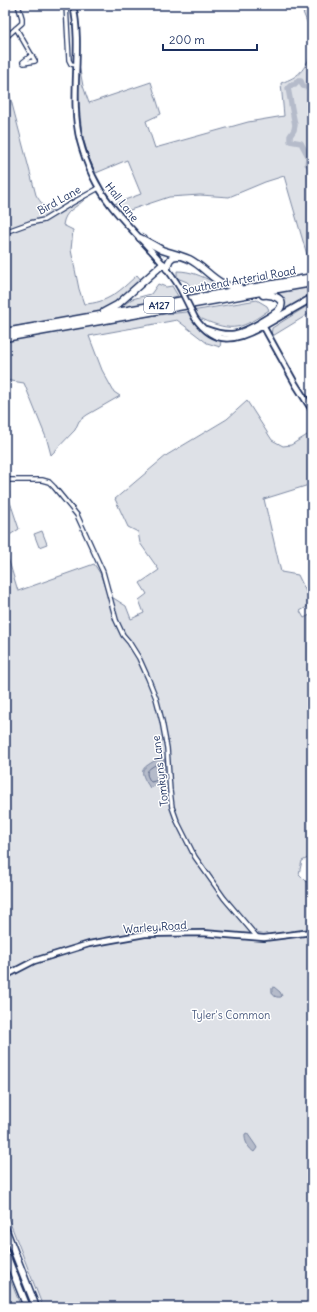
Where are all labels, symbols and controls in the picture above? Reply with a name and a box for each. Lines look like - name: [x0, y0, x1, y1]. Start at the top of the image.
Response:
- scale bar: [163, 26, 257, 52]
- text: 200 m: [169, 32, 205, 47]
- street label: Hall Lane: [102, 179, 142, 225]
- street label: Bird Lane: [35, 182, 83, 218]
- street label: Southend Arterial Road: [181, 263, 298, 297]
- road number: A127: [144, 297, 174, 313]
- street label: Tomkyns Lane: [149, 735, 171, 807]
- street label: Warley Road: [123, 918, 188, 936]
- park label: Tyler's Common: [192, 1008, 270, 1022]

